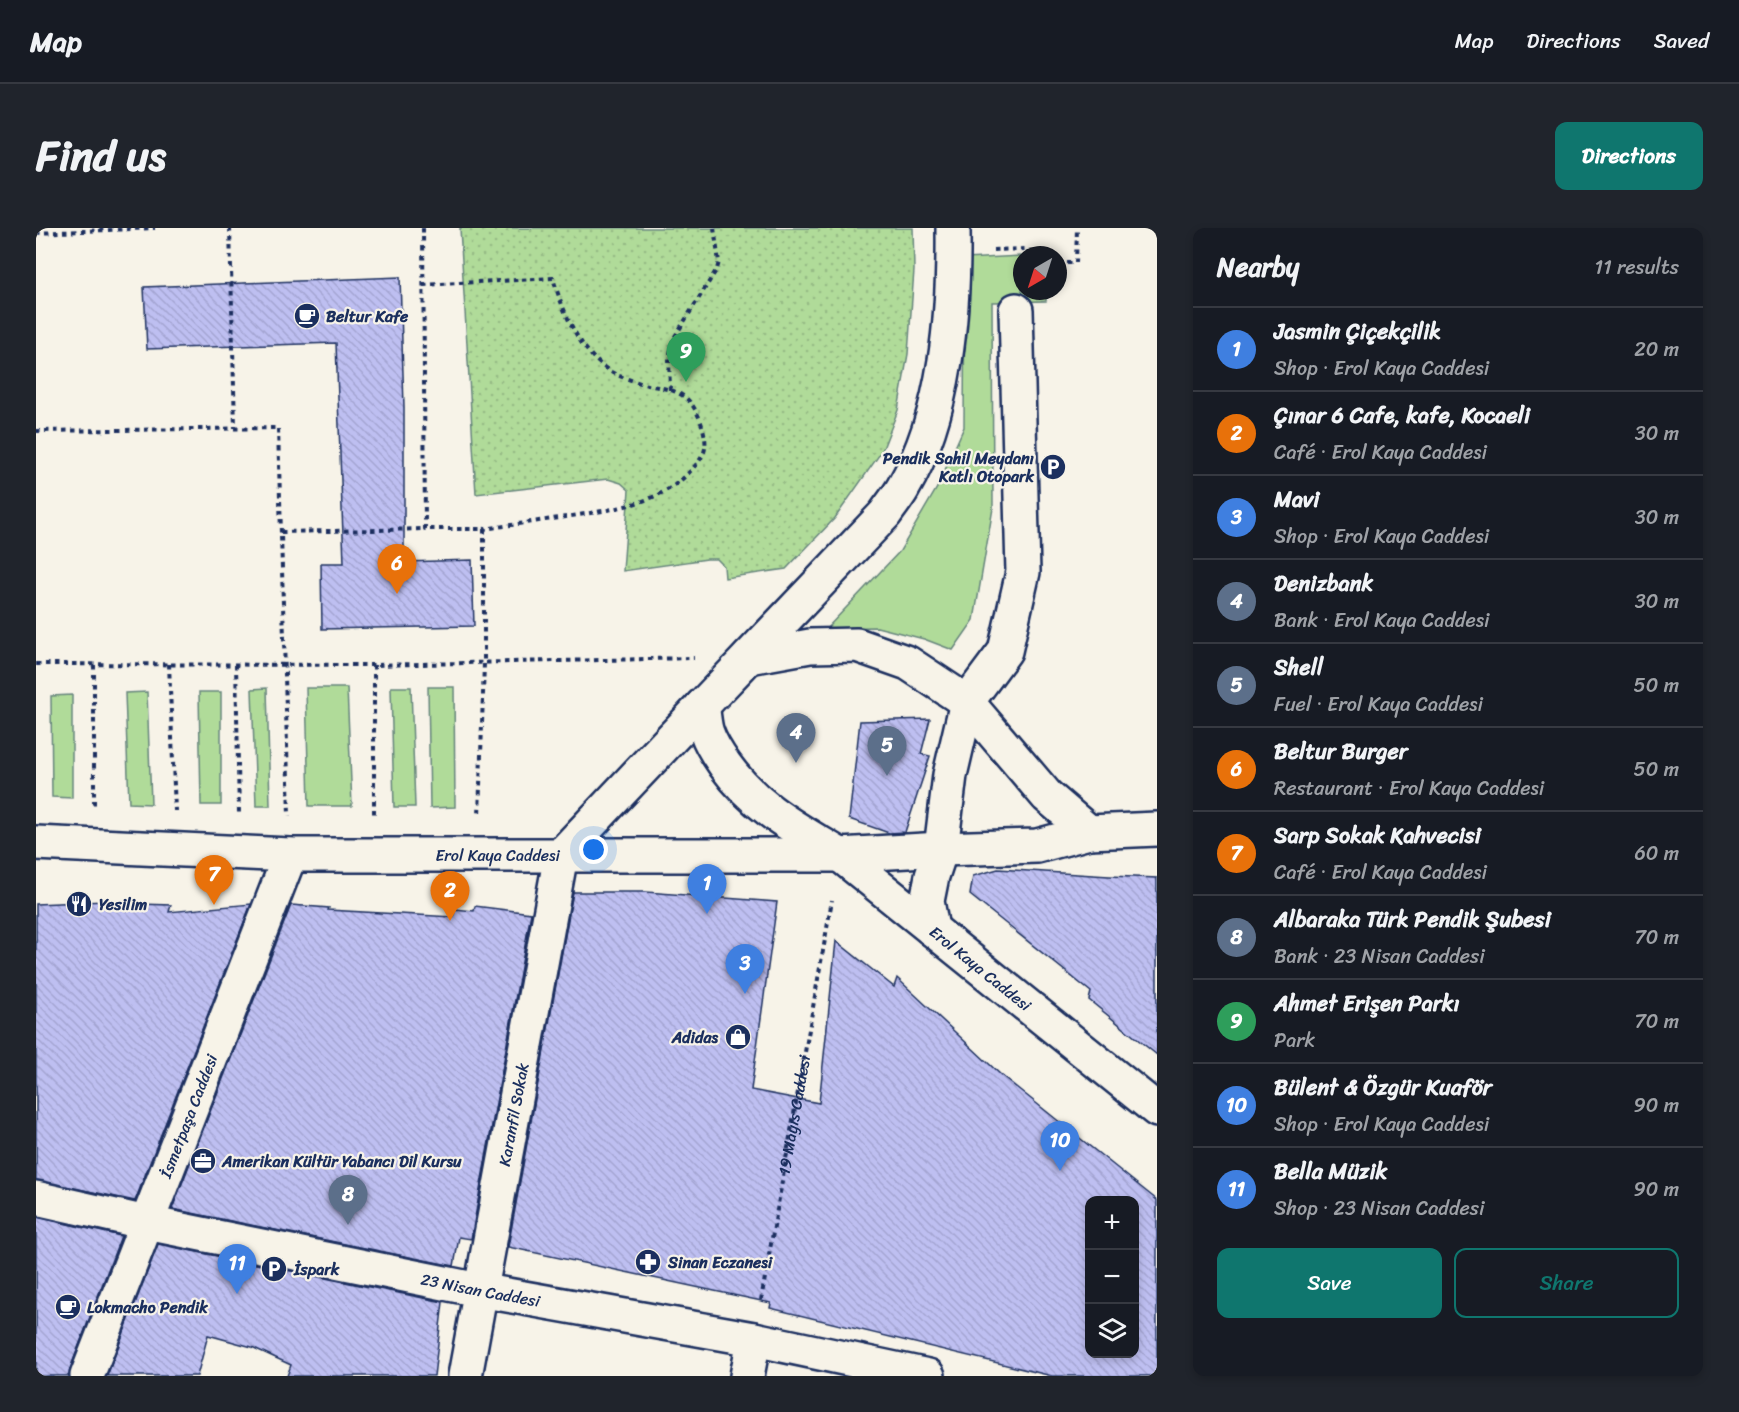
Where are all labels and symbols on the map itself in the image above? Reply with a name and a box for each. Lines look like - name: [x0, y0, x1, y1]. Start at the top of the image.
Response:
- north arrow: [1013, 246, 1067, 300]
- cafe icon: Beltur Kafe: [292, 301, 322, 331]
- place label: Beltur Kafe: [326, 302, 409, 331]
- pin: 9: [666, 332, 706, 382]
- place label: Pendik Sahil Meydanı Katlı Otopark: [883, 444, 1035, 491]
- parking icon: Pendik Sahil Meydanı Katlı Otopark: [1038, 452, 1068, 482]
- pin: 6: [378, 544, 416, 594]
- pin: 4: [776, 714, 816, 763]
- pin: 5: [868, 726, 906, 776]
- your location: [579, 835, 608, 864]
- street label: Erol Kaya Caddesi: [435, 841, 561, 870]
- pin: 7: [194, 856, 234, 905]
- pin: 1: [688, 864, 726, 914]
- pin: 2: [430, 872, 470, 921]
- restaurant icon: Yesilim: [64, 889, 94, 919]
- place label: Yesilim: [99, 890, 147, 919]
- street label: Erol Kaya Caddesi: [923, 918, 1039, 1019]
- pin: 3: [726, 944, 764, 994]
- shop icon: Adidas: [723, 1022, 753, 1052]
- place label: Adidas: [671, 1023, 718, 1052]
- street label: İsmetpaşa Caddesi: [151, 1049, 226, 1183]
- street label: 19 Mayıs Caddesi: [769, 1052, 819, 1177]
- street label: Karanfil Sokak: [489, 1060, 537, 1168]
- pin: 10: [1040, 1122, 1080, 1171]
- office icon: Amerikan Kültür Yabancı Dil Kursu: [188, 1146, 218, 1176]
- place label: Amerikan Kültür Yabancı Dil Kursu: [221, 1147, 462, 1176]
- pin: 8: [328, 1176, 368, 1225]
- pin: 11: [218, 1244, 256, 1294]
- pharmacy icon: Sinan Eczanesi: [633, 1247, 663, 1277]
- place label: Sinan Eczanesi: [667, 1248, 774, 1277]
- parking icon: İspark: [259, 1254, 289, 1284]
- place label: İspark: [293, 1255, 340, 1284]
- street label: 23 Nisan Caddesi: [418, 1264, 543, 1315]
- cafe icon: Lokmacho Pendik: [53, 1292, 83, 1322]
- place label: Lokmacho Pendik: [87, 1293, 208, 1322]

